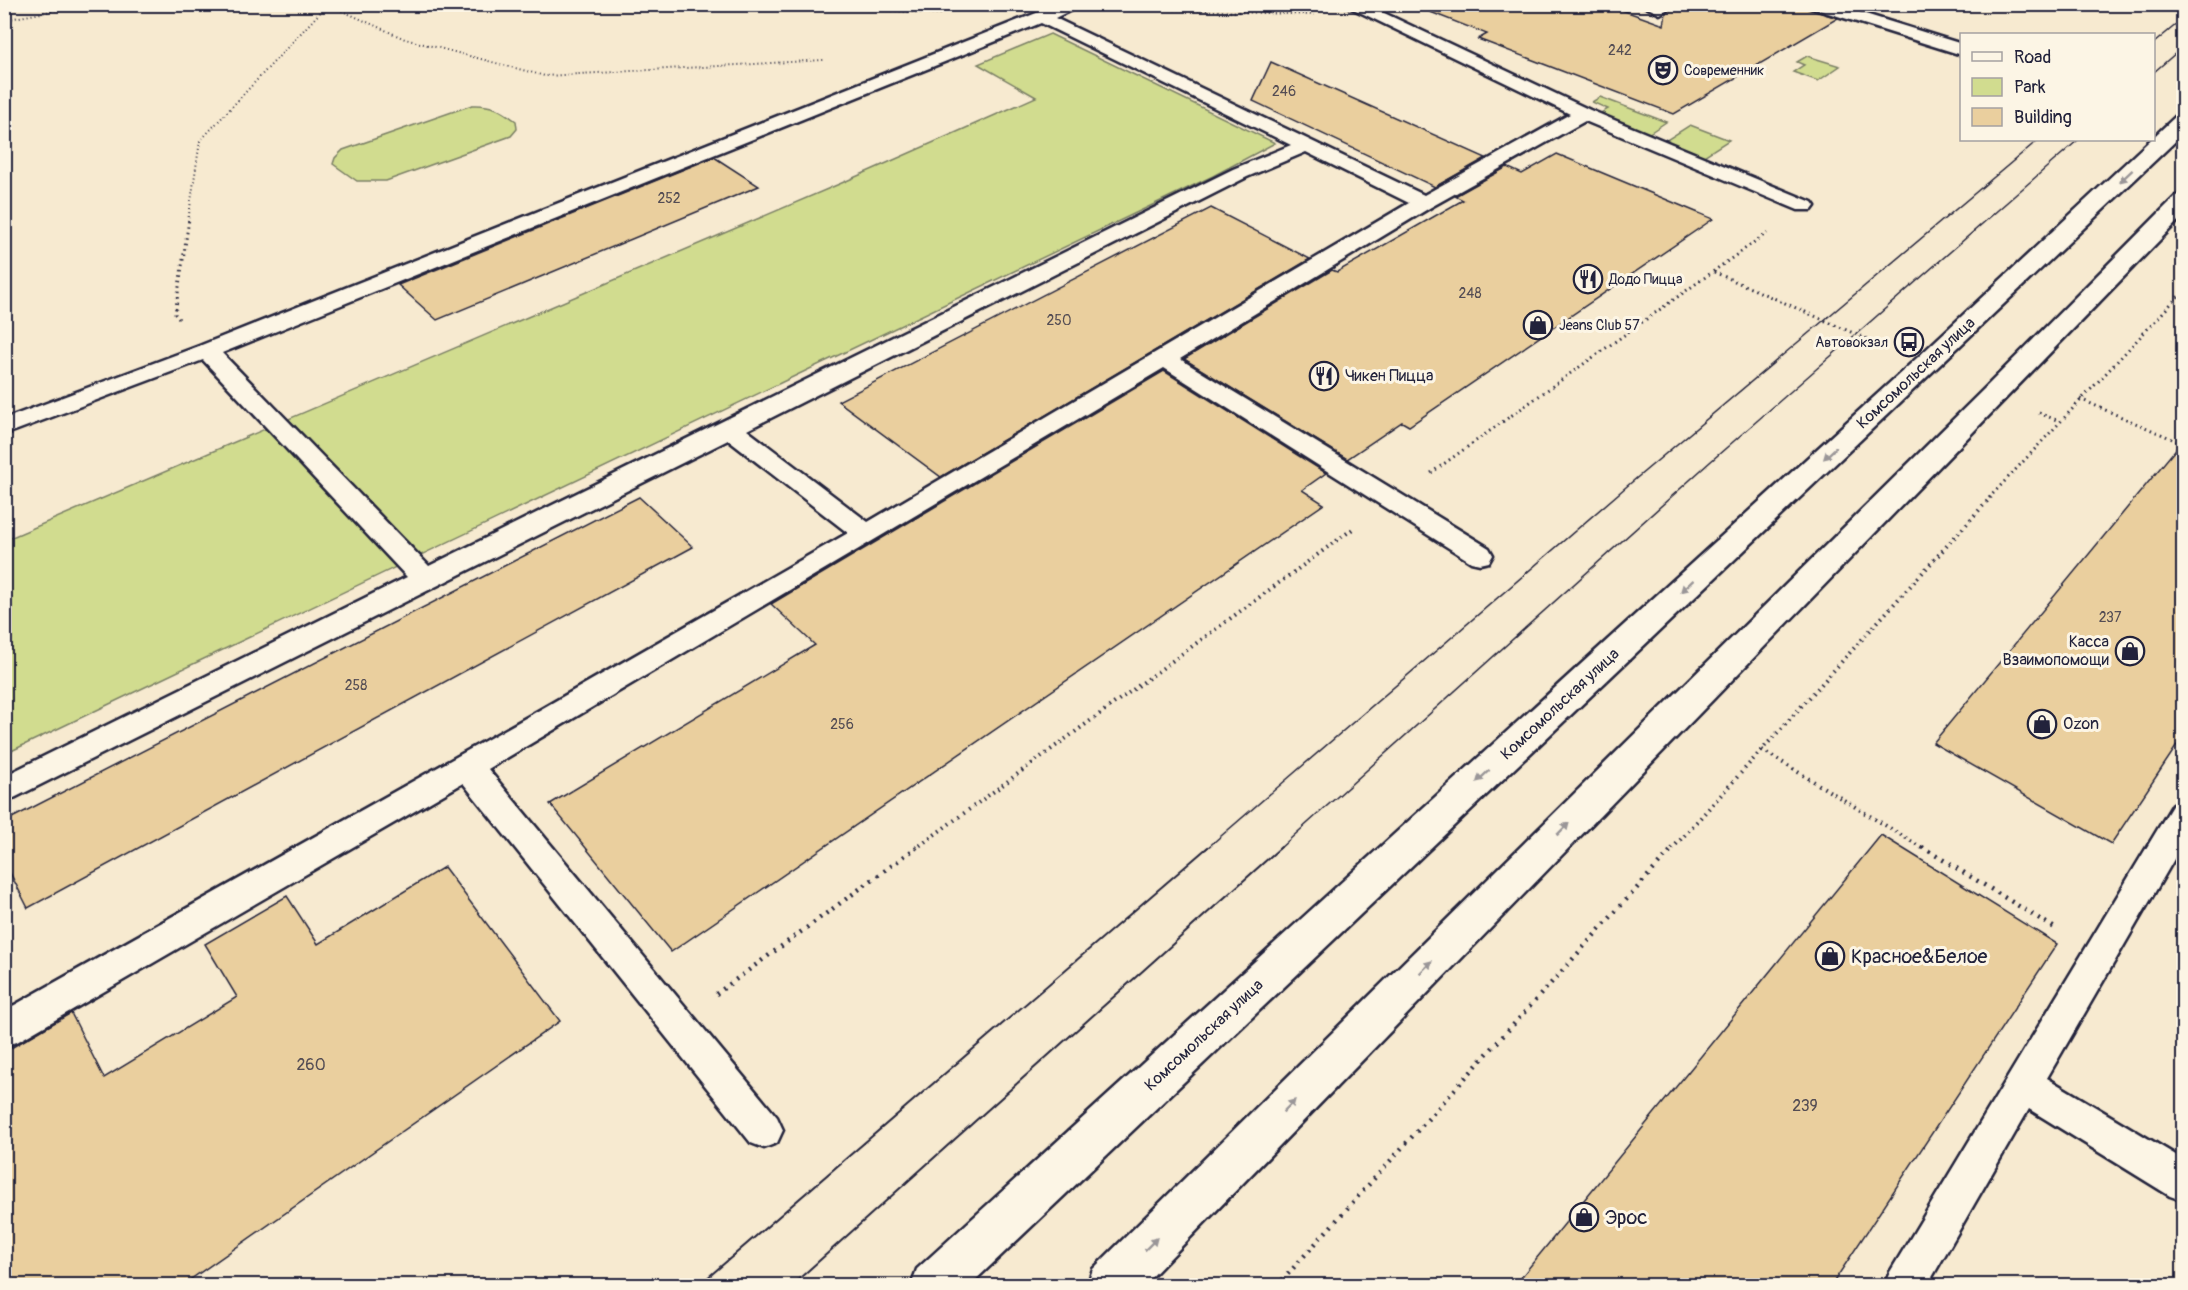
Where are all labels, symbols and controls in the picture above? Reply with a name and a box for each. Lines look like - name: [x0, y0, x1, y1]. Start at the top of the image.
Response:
- legend: [1960, 33, 2155, 141]
- house number: 242: [1608, 42, 1632, 59]
- text: Road: [2014, 46, 2051, 69]
- theatre icon: Современник: [1647, 54, 1679, 86]
- place label: Современник: [1684, 62, 1764, 79]
- text: Park: [2014, 76, 2046, 99]
- house number: 246: [1272, 83, 1296, 100]
- text: Building: [2014, 106, 2072, 129]
- one-way arrow: [2118, 169, 2133, 183]
- house number: 252: [657, 190, 681, 207]
- restaurant icon: Додо Пицца: [1572, 263, 1604, 295]
- place label: Додо Пицца: [1608, 271, 1683, 288]
- house number: 248: [1458, 285, 1482, 302]
- shop icon: Jeans Club 57: [1522, 309, 1554, 341]
- house number: 250: [1047, 312, 1071, 329]
- street label: Комсомольская улица: [1853, 313, 1979, 433]
- place label: Jeans Club 57: [1559, 317, 1640, 334]
- bus stop icon: Автовокзал: [1893, 326, 1925, 358]
- place label: Автовокзал: [1815, 334, 1888, 351]
- restaurant icon: Чикен Пицца: [1308, 360, 1340, 392]
- place label: Чикен Пицца: [1345, 366, 1434, 386]
- one-way arrow: [1823, 446, 1838, 460]
- one-way arrow: [1681, 578, 1695, 592]
- house number: 237: [2099, 609, 2122, 626]
- place label: Касса Взаимопомощи: [2003, 632, 2109, 670]
- shop icon: Касса Взаимопомощи: [2114, 635, 2146, 667]
- street label: Комсомольская улица: [1497, 644, 1623, 764]
- house number: 258: [345, 677, 367, 694]
- shop icon: Ozon: [2026, 708, 2058, 740]
- place label: Ozon: [2063, 714, 2099, 734]
- house number: 256: [830, 716, 854, 733]
- one-way arrow: [1476, 768, 1490, 782]
- one-way arrow: [1556, 822, 1570, 836]
- shop icon: Красное&Белое: [1814, 940, 1846, 972]
- place label: Красное&Белое: [1851, 944, 1988, 969]
- one-way arrow: [1419, 960, 1433, 975]
- street label: Комсомольская улица: [1141, 975, 1267, 1095]
- house number: 260: [296, 1055, 326, 1075]
- house number: 239: [1792, 1096, 1818, 1116]
- one-way arrow: [1281, 1099, 1295, 1113]
- shop icon: Эрос: [1568, 1201, 1600, 1233]
- place label: Эрос: [1605, 1205, 1647, 1230]
- one-way arrow: [1144, 1237, 1159, 1251]

